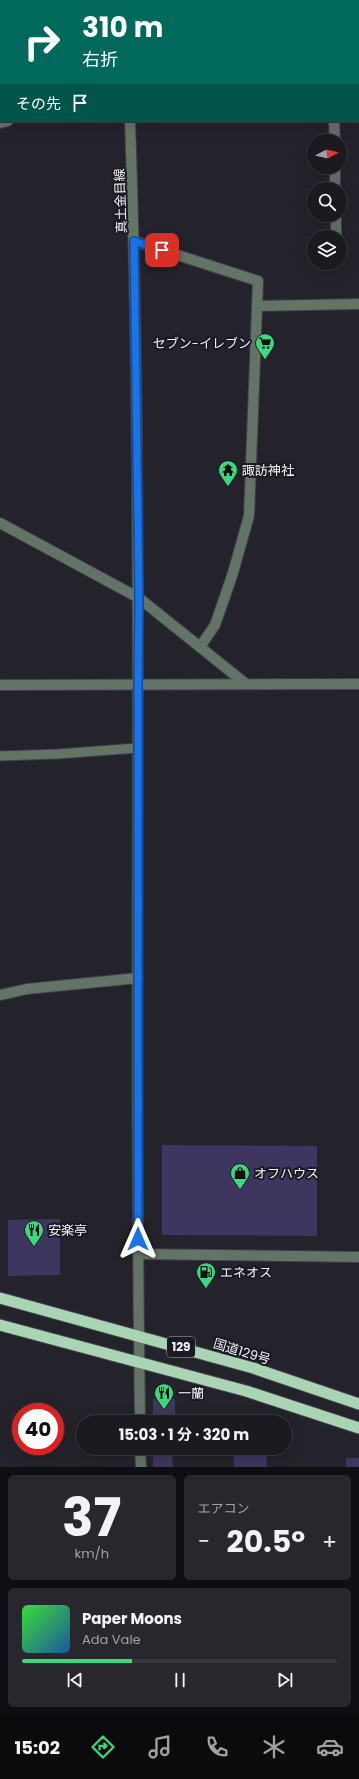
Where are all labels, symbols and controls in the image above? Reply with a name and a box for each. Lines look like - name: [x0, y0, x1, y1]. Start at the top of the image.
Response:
- text: 310 m: [82, 8, 163, 47]
- icon: right: [16, 16, 68, 68]
- text: 右折: [82, 47, 118, 72]
- icon: arrive: [69, 92, 91, 114]
- text: その先: [16, 93, 61, 114]
- north arrow: [307, 134, 347, 174]
- map controls: [307, 134, 347, 270]
- street label: 真土金目線: [110, 168, 131, 234]
- button: search: [307, 182, 347, 222]
- button: layers: [307, 230, 347, 270]
- pin: [145, 233, 179, 267]
- icon: arrive: [151, 239, 173, 261]
- supermarket icon: セブン-イレブン: [254, 332, 276, 360]
- place label: セブン-イレブン: [153, 334, 251, 353]
- temple icon: 諏訪神社: [217, 459, 239, 487]
- place label: 諏訪神社: [242, 461, 294, 480]
- shop icon: オフハウス: [229, 1162, 251, 1190]
- place label: オフハウス: [254, 1164, 319, 1183]
- position arrow: [117, 1218, 159, 1260]
- restaurant icon: 安楽亭: [23, 1219, 45, 1247]
- place label: 安楽亭: [48, 1221, 87, 1240]
- fuel station icon: エネオス: [195, 1261, 217, 1289]
- place label: エネオス: [220, 1263, 272, 1282]
- street label: 国道129号: [211, 1334, 273, 1369]
- road number: 129: [167, 1337, 195, 1357]
- restaurant icon: 一蘭: [153, 1382, 175, 1410]
- place label: 一蘭: [178, 1384, 204, 1403]
- speed limit sign: 40: [12, 1403, 64, 1455]
- text: 15:03 · 1 分 · 320 m: [119, 1424, 249, 1445]
- text: 37: [62, 1481, 121, 1554]
- text: エアコン: [198, 1499, 250, 1518]
- text: 20.5°: [227, 1520, 305, 1563]
- text: −: [198, 1526, 210, 1557]
- text: +: [322, 1526, 337, 1557]
- text: km/h: [74, 1544, 109, 1563]
- text: Paper Moons: [82, 1608, 182, 1629]
- text: Ada Vale: [82, 1630, 141, 1649]
- icon: previous: [64, 1669, 86, 1691]
- icon: pause: [169, 1669, 191, 1691]
- icon: next: [274, 1669, 296, 1691]
- icon: directions: [89, 1733, 117, 1761]
- icon: music: [146, 1733, 174, 1761]
- icon: phone: [203, 1733, 231, 1761]
- icon: climate: [260, 1733, 288, 1761]
- icon: car: [316, 1733, 344, 1761]
- text: 15:02: [14, 1735, 60, 1760]

